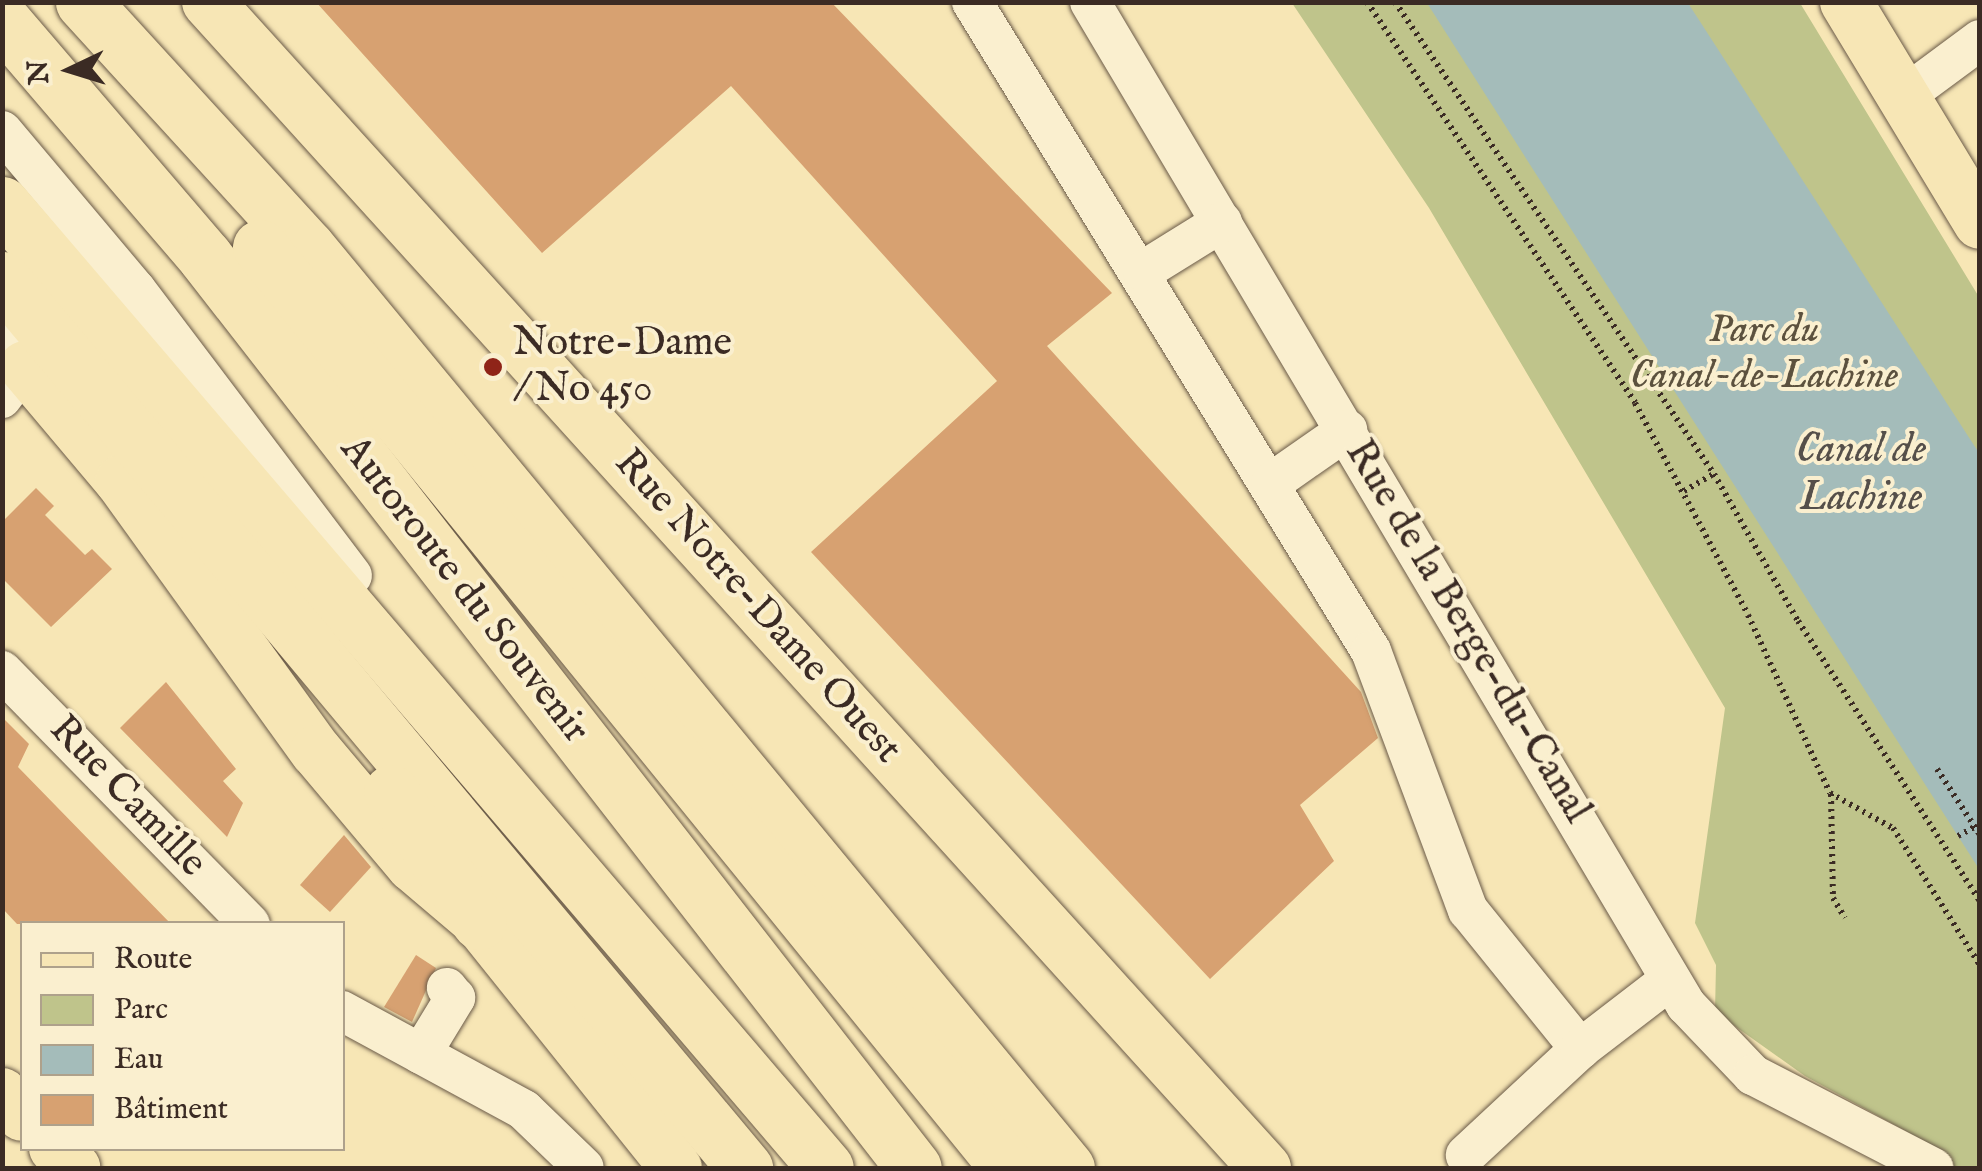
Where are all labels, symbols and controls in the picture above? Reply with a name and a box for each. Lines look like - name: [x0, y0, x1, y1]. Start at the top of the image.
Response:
- north arrow: [20, 20, 120, 120]
- text: N: [21, 59, 58, 85]
- park label: Parc du Canal-de-Lachine: [1630, 307, 1898, 401]
- place label: Notre-Dame / No 450: [513, 320, 732, 414]
- marker: Notre-Dame / No 450: [482, 356, 504, 378]
- water label: Canal de Lachine: [1796, 425, 1926, 524]
- street label: Autoroute du Souvenir: [329, 427, 599, 753]
- street label: Rue de la Berge-du-Canal: [1334, 432, 1600, 832]
- street label: Rue Notre-Dame Ouest: [603, 440, 911, 774]
- street label: Rue Camille: [38, 706, 216, 888]
- legend: [20, 921, 345, 1151]
- text: Route: [114, 941, 192, 979]
- text: Parc: [114, 991, 168, 1029]
- text: Eau: [114, 1041, 163, 1079]
- text: Bâtiment: [114, 1091, 228, 1129]

